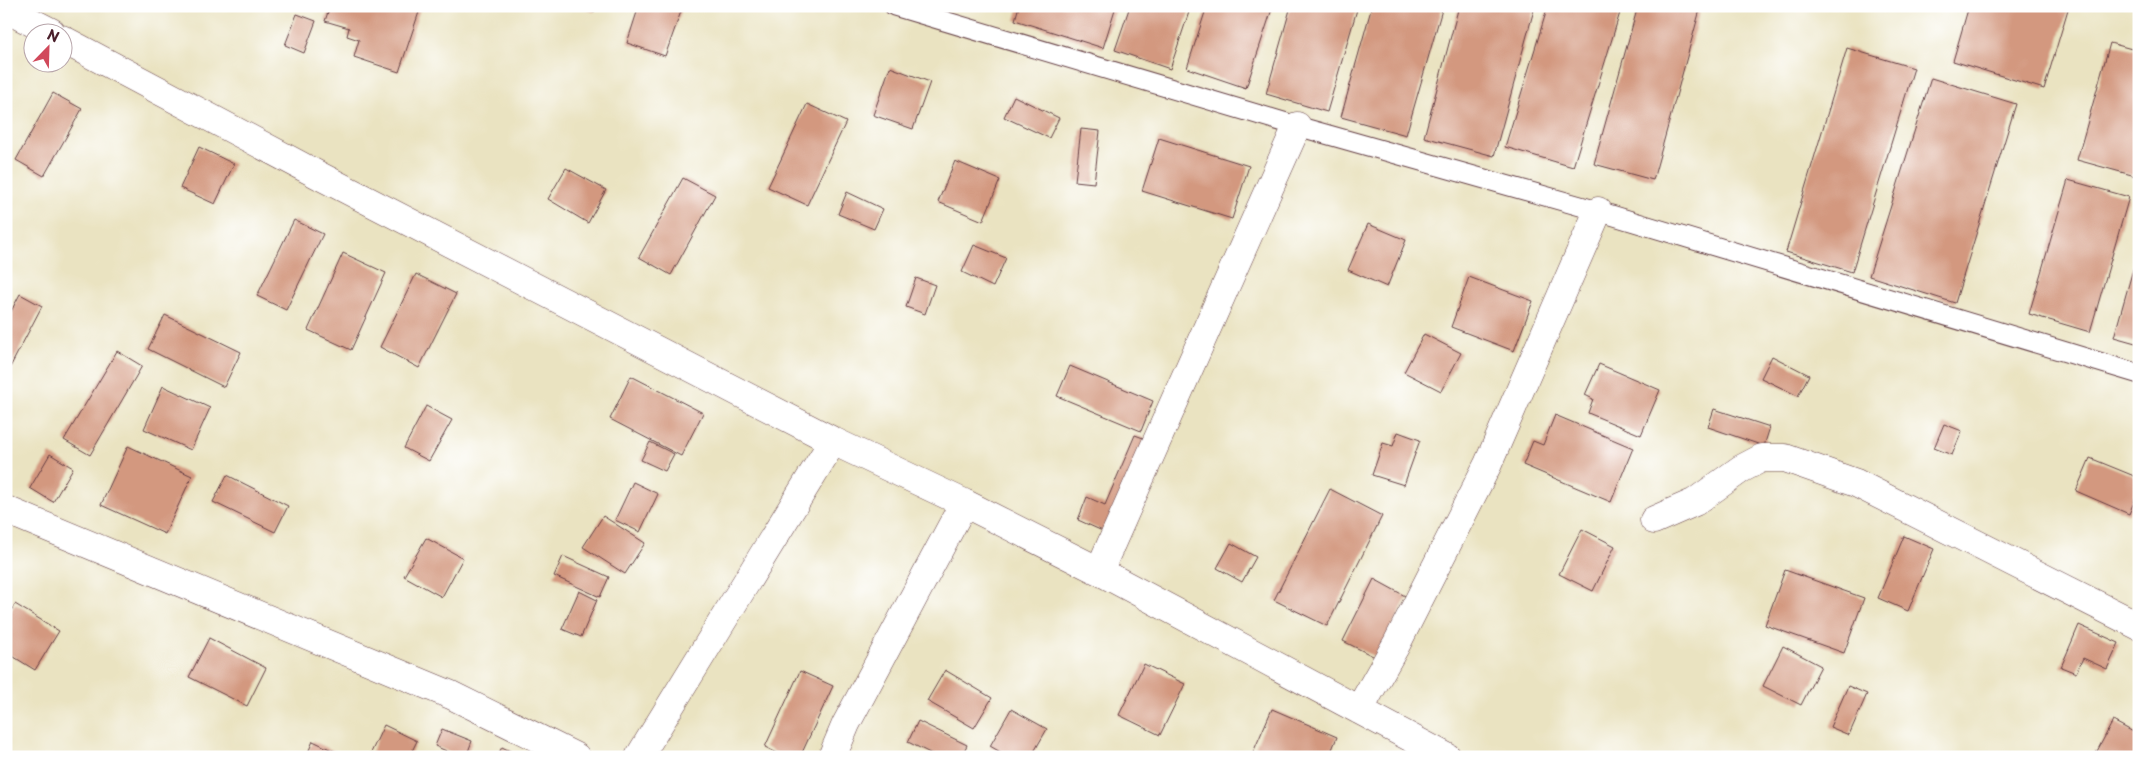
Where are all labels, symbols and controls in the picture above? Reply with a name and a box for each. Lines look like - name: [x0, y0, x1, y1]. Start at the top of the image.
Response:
- north arrow: [22, 22, 72, 72]
- text: N: [44, 24, 62, 47]

